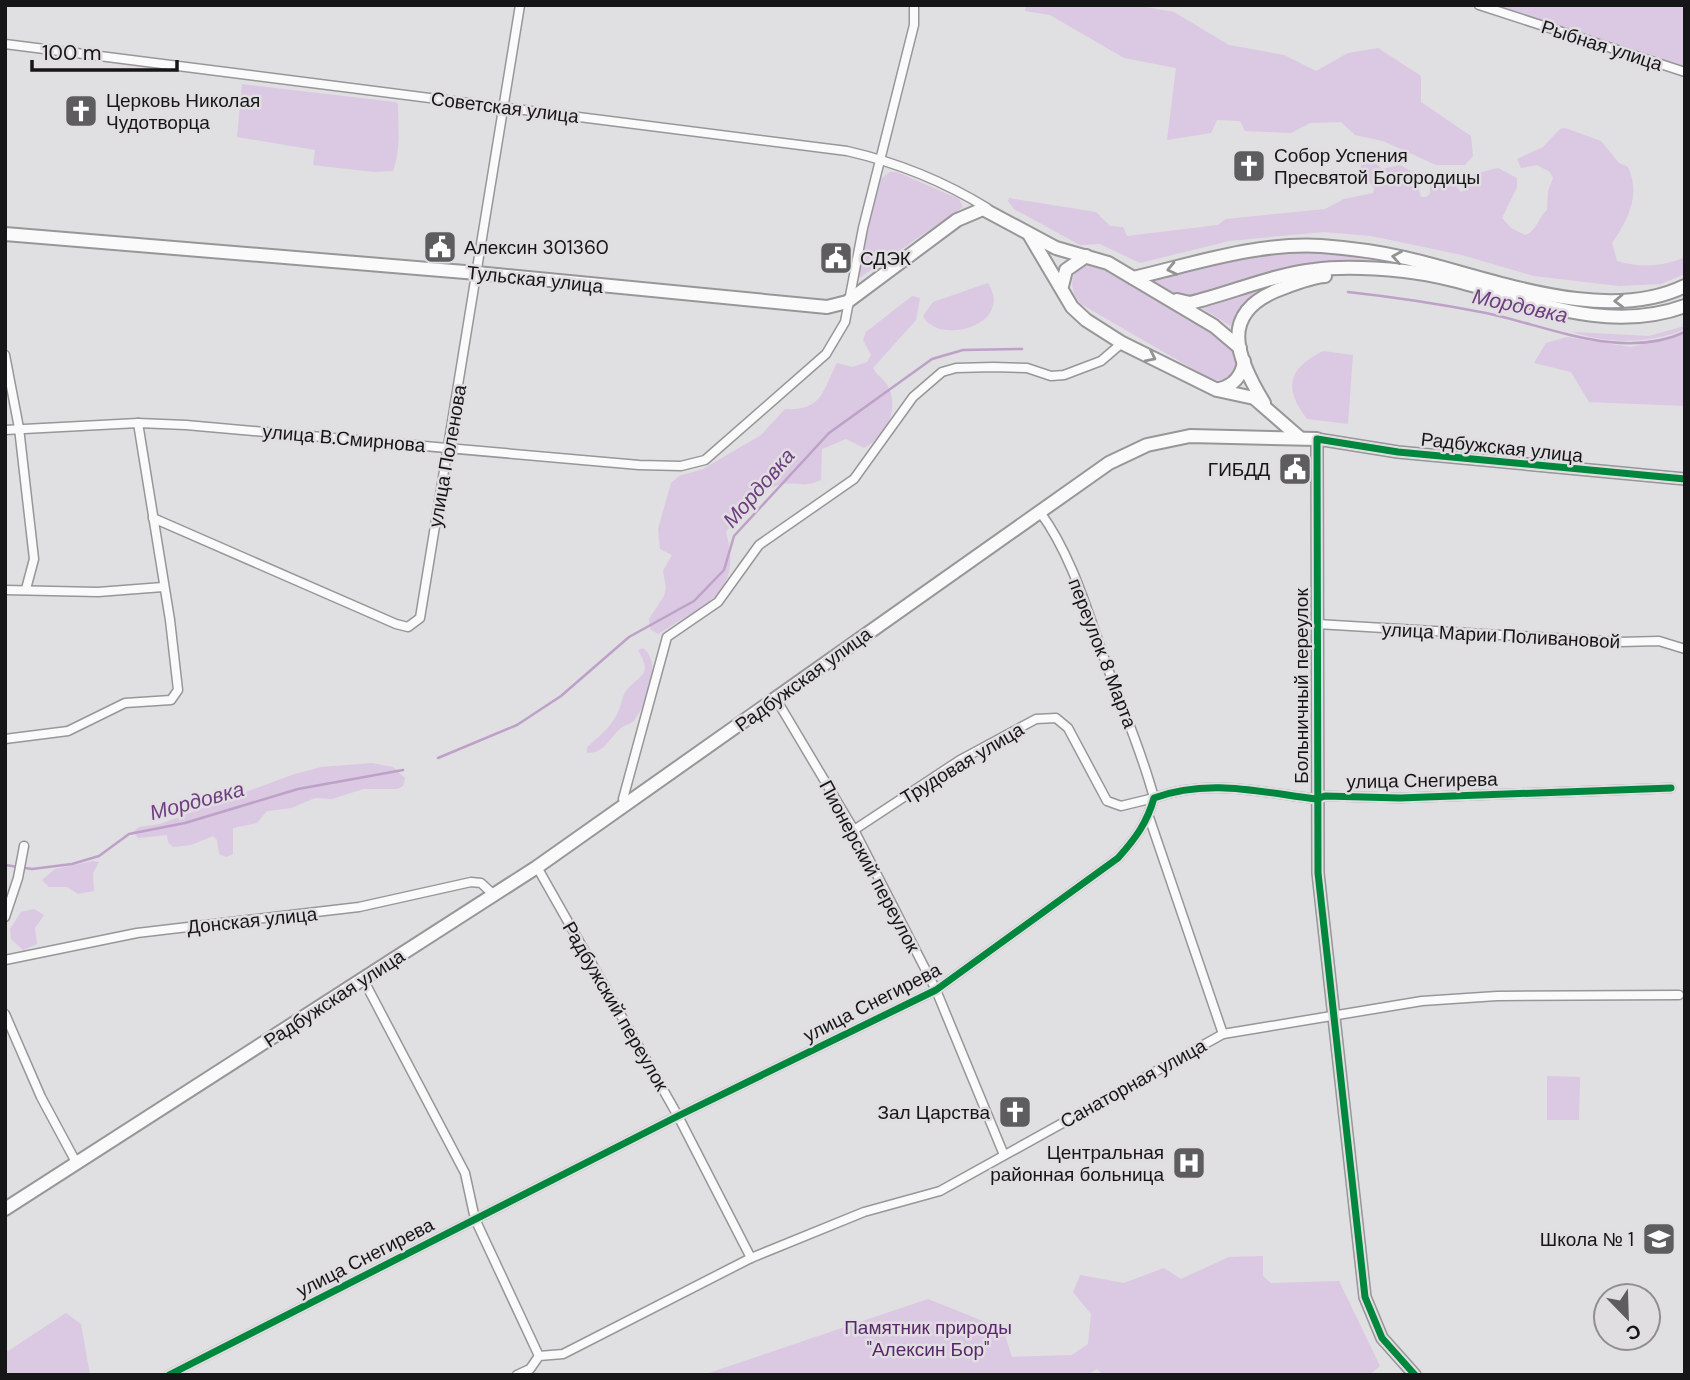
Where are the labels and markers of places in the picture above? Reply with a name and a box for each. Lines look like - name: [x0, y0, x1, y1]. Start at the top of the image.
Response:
- place label: Церковь Николая Чудотворца: [106, 88, 260, 135]
- church icon: Церковь Николая Чудотворца: [62, 92, 100, 130]
- place label: Собор Успения Пресвятой Богородицы: [1274, 143, 1480, 190]
- church icon: Собор Успения Пресвятой Богородицы: [1230, 147, 1268, 185]
- public building icon: Алексин 301360: [421, 228, 459, 266]
- place label: Алексин 301360: [464, 235, 609, 260]
- public building icon: СДЭК: [817, 239, 855, 277]
- place label: СДЭК: [860, 246, 911, 271]
- public building icon: ГИБДД: [1276, 450, 1314, 488]
- place label: ГИБДД: [1208, 457, 1270, 482]
- church icon: Зал Царства: [996, 1093, 1034, 1131]
- place label: Зал Царства: [878, 1100, 990, 1125]
- place label: Центральная районная больница: [990, 1140, 1164, 1187]
- hospital icon: Центральная районная больница: [1170, 1144, 1208, 1182]
- school or university icon: Школа № 1: [1640, 1220, 1678, 1258]
- place label: Школа № 1: [1540, 1227, 1634, 1252]

